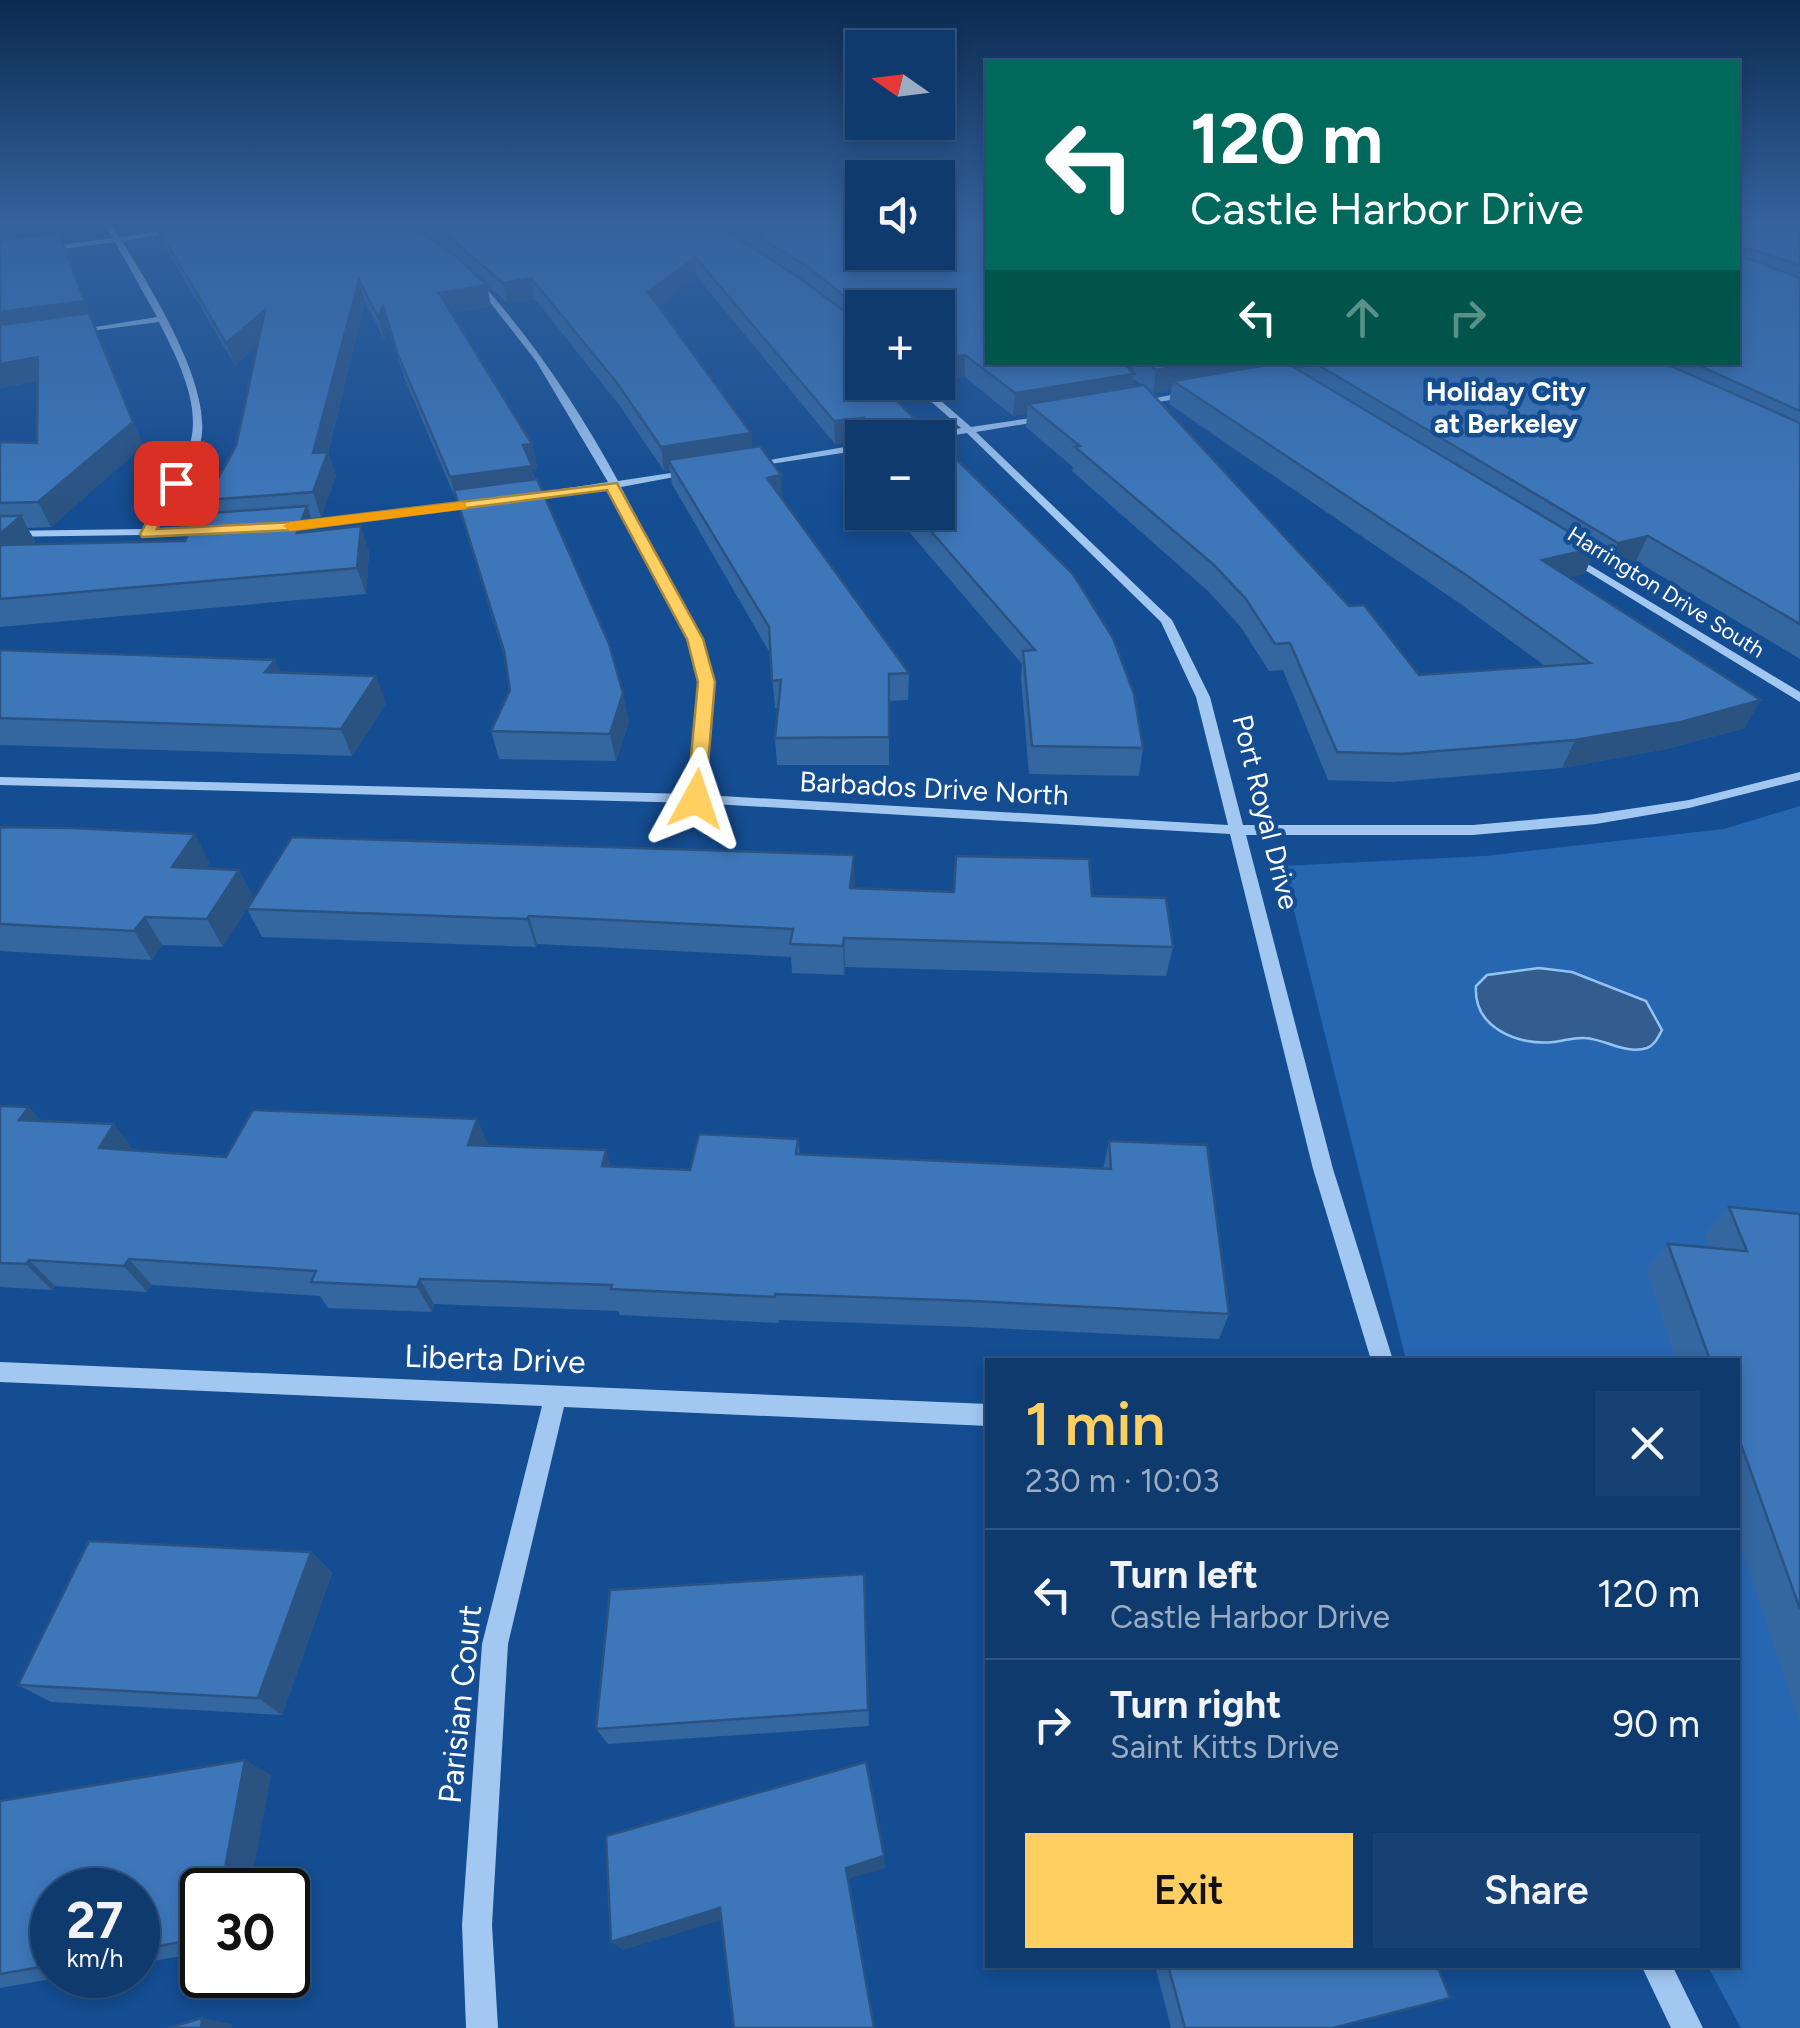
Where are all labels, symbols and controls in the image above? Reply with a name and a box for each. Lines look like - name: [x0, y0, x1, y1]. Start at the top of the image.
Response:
- north arrow: [845, 30, 955, 140]
- map controls: [845, 30, 955, 530]
- text: 120 m: [1190, 96, 1383, 181]
- icon: left: [1025, 100, 1155, 230]
- button: sound: [845, 160, 955, 270]
- text: Castle Harbor Drive: [1190, 181, 1584, 235]
- button: +: [845, 290, 955, 400]
- icon: left: [1230, 290, 1285, 345]
- icon: ahead: [1335, 290, 1390, 345]
- icon: right: [1440, 290, 1495, 345]
- district label: Holiday City at Berkeley: [1426, 374, 1587, 440]
- button: −: [845, 420, 955, 530]
- pin: [134, 441, 219, 526]
- icon: arrive: [149, 456, 204, 511]
- street label: Harrington Drive South: [1563, 520, 1769, 664]
- street label: Port Royal Drive: [1225, 711, 1307, 913]
- position arrow: [644, 747, 748, 851]
- street label: Barbados Drive North: [799, 764, 1069, 812]
- street label: Liberta Drive: [404, 1337, 586, 1381]
- text: 1 min: [1025, 1388, 1165, 1460]
- button: close: [1595, 1391, 1700, 1496]
- text: 230 m · 10:03: [1025, 1462, 1220, 1500]
- text: Turn left: [1110, 1552, 1258, 1598]
- icon: left: [1025, 1567, 1080, 1622]
- text: 120 m: [1597, 1571, 1700, 1617]
- text: Castle Harbor Drive: [1110, 1598, 1390, 1636]
- street label: Parisian Court: [431, 1603, 489, 1805]
- text: Turn right: [1110, 1682, 1282, 1728]
- icon: right: [1025, 1697, 1080, 1752]
- text: 90 m: [1612, 1701, 1700, 1747]
- text: Saint Kitts Drive: [1110, 1728, 1339, 1766]
- button: Exit: [1025, 1833, 1353, 1948]
- button: Share: [1373, 1833, 1700, 1948]
- speed limit sign: 30: [180, 1868, 310, 1998]
- text: 27: [67, 1890, 123, 1951]
- text: km/h: [66, 1943, 124, 1973]

